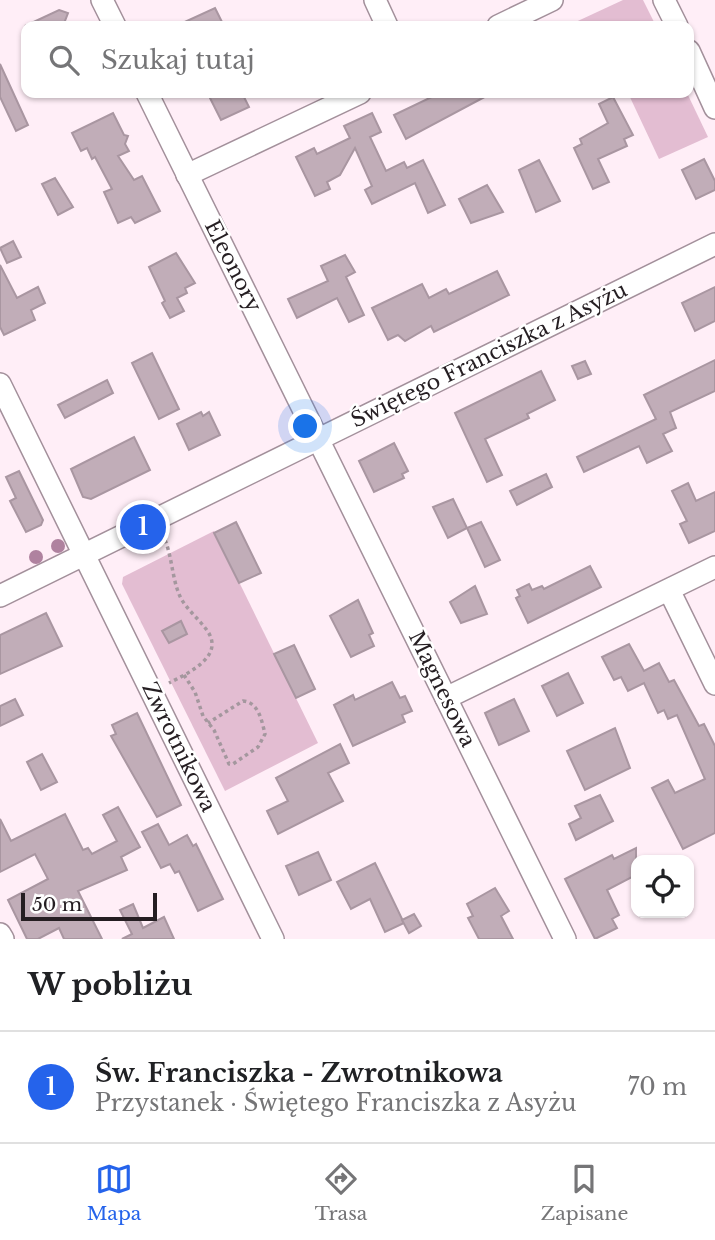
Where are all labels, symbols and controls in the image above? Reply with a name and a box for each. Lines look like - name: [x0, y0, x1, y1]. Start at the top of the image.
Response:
- search box: [21, 21, 694, 98]
- icon: search: [45, 41, 83, 79]
- text: Szukaj tutaj: [101, 44, 255, 76]
- street label: Eleonory: [199, 216, 267, 317]
- street label: Świętego Franciszka z Asyżu: [347, 277, 631, 433]
- your location: [288, 409, 322, 443]
- pin: 1: [120, 501, 166, 553]
- street label: Magnesowa: [403, 627, 481, 752]
- street label: Zwrotnikowa: [136, 678, 222, 816]
- map controls: [631, 855, 694, 918]
- button: locate: [631, 855, 694, 918]
- scale bar: [21, 890, 158, 922]
- text: 50 m: [32, 893, 82, 916]
- text: W pobliżu: [28, 966, 192, 1003]
- text: Św. Franciszka - Zwrotnikowa: [95, 1057, 503, 1089]
- text: 1: [46, 1073, 56, 1101]
- text: 70 m: [628, 1073, 687, 1101]
- text: Przystanek · Świętego Franciszka z Asyżu: [95, 1089, 577, 1117]
- tab: Mapa: [87, 1160, 141, 1225]
- tab: Trasa: [315, 1160, 367, 1225]
- tab: Zapisane: [541, 1160, 628, 1225]

